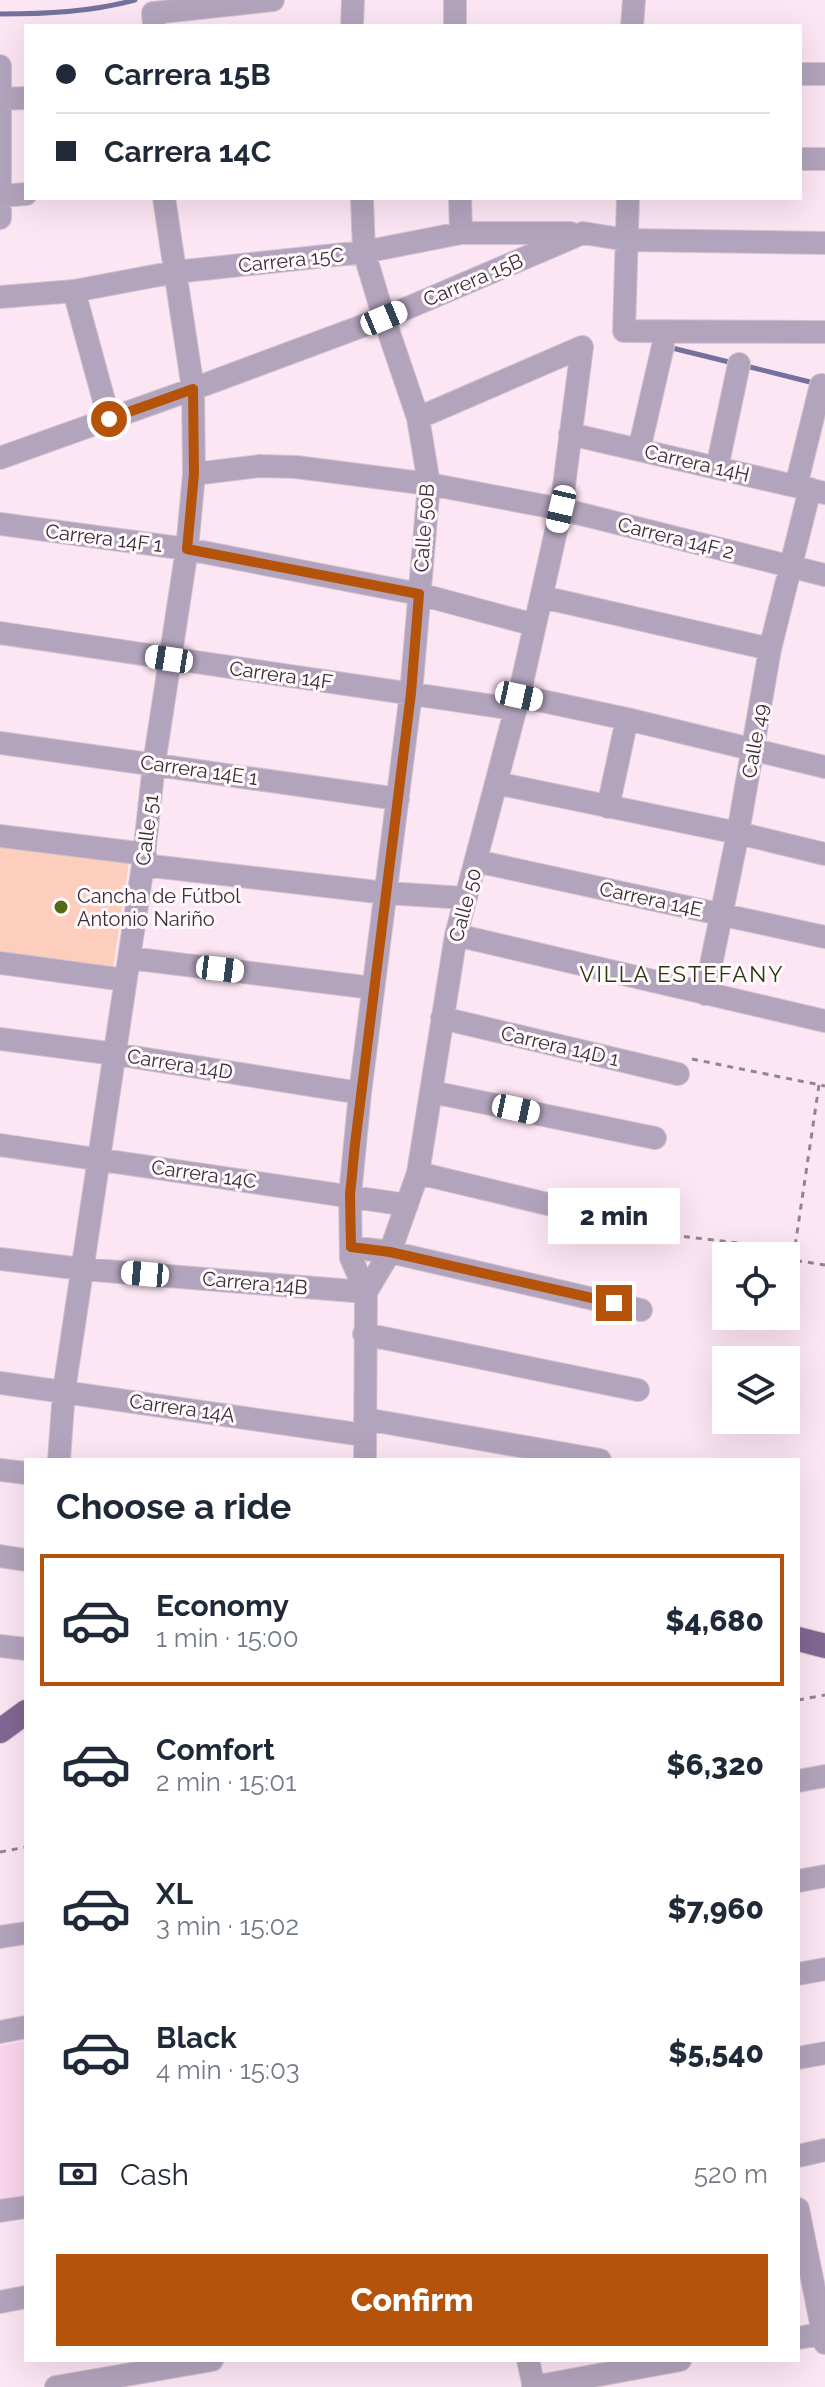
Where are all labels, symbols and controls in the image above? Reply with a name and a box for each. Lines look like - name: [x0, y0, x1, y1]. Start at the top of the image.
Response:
- text: Carrera 15B: [104, 57, 271, 92]
- text: Carrera 14C: [104, 134, 271, 169]
- street label: Carrera 15C: [237, 242, 345, 277]
- street label: Carrera 15B: [420, 248, 526, 312]
- car: [357, 298, 411, 338]
- route start: [91, 401, 127, 437]
- street label: Carrera 14H: [642, 439, 752, 487]
- street label: Calle 50B: [409, 483, 439, 573]
- car: [544, 483, 578, 535]
- street label: Carrera 14F 2: [615, 512, 737, 564]
- street label: Carrera 14F 1: [44, 519, 164, 557]
- car: [143, 643, 195, 675]
- street label: Carrera 14F: [228, 656, 335, 694]
- car: [493, 679, 545, 713]
- street label: Calle 49: [737, 702, 773, 780]
- street label: Carrera 14E 1: [139, 750, 260, 790]
- street label: Calle 51: [131, 792, 163, 867]
- street label: Calle 50: [444, 865, 486, 945]
- street label: Carrera 14E: [597, 876, 705, 922]
- place label: Cancha de Fútbol Antonio Nariño: [77, 884, 241, 931]
- marker: Cancha de Fútbol Antonio Nariño: [52, 898, 70, 916]
- car: [195, 954, 245, 984]
- district label: VILLA ESTEFANY: [579, 961, 785, 987]
- street label: Carrera 14D 1: [499, 1021, 622, 1071]
- street label: Carrera 14D: [125, 1044, 235, 1084]
- car: [490, 1092, 542, 1126]
- street label: Carrera 14C: [150, 1155, 259, 1193]
- callout: 2 min: [548, 1187, 680, 1243]
- text: 2 min: [580, 1201, 648, 1231]
- map controls: [712, 1242, 800, 1434]
- button: locate: [712, 1242, 800, 1330]
- car: [120, 1260, 170, 1288]
- street label: Carrera 14B: [201, 1266, 309, 1300]
- route end: [596, 1285, 632, 1321]
- button: layers: [712, 1346, 800, 1434]
- street label: Carrera 14A: [128, 1389, 237, 1427]
- text: Choose a ride: [56, 1485, 291, 1527]
- icon: car: [60, 1584, 132, 1656]
- text: Economy: [156, 1588, 289, 1623]
- text: $4,680: [665, 1603, 764, 1638]
- text: 1 min · 15:00: [156, 1623, 299, 1653]
- icon: car: [60, 1728, 132, 1800]
- text: Comfort: [156, 1732, 275, 1767]
- text: $6,320: [666, 1747, 764, 1782]
- text: 2 min · 15:01: [156, 1767, 296, 1797]
- icon: car: [60, 1872, 132, 1944]
- text: XL: [156, 1876, 193, 1911]
- text: $7,960: [667, 1891, 764, 1926]
- text: 3 min · 15:02: [156, 1911, 299, 1941]
- icon: car: [60, 2016, 132, 2088]
- text: Black: [156, 2020, 237, 2055]
- text: $5,540: [668, 2035, 764, 2070]
- text: 4 min · 15:03: [156, 2055, 300, 2085]
- icon: cash: [56, 2152, 100, 2196]
- text: Cash: [120, 2157, 189, 2192]
- text: 520 m: [694, 2159, 768, 2189]
- button: Confirm: [56, 2254, 768, 2346]

